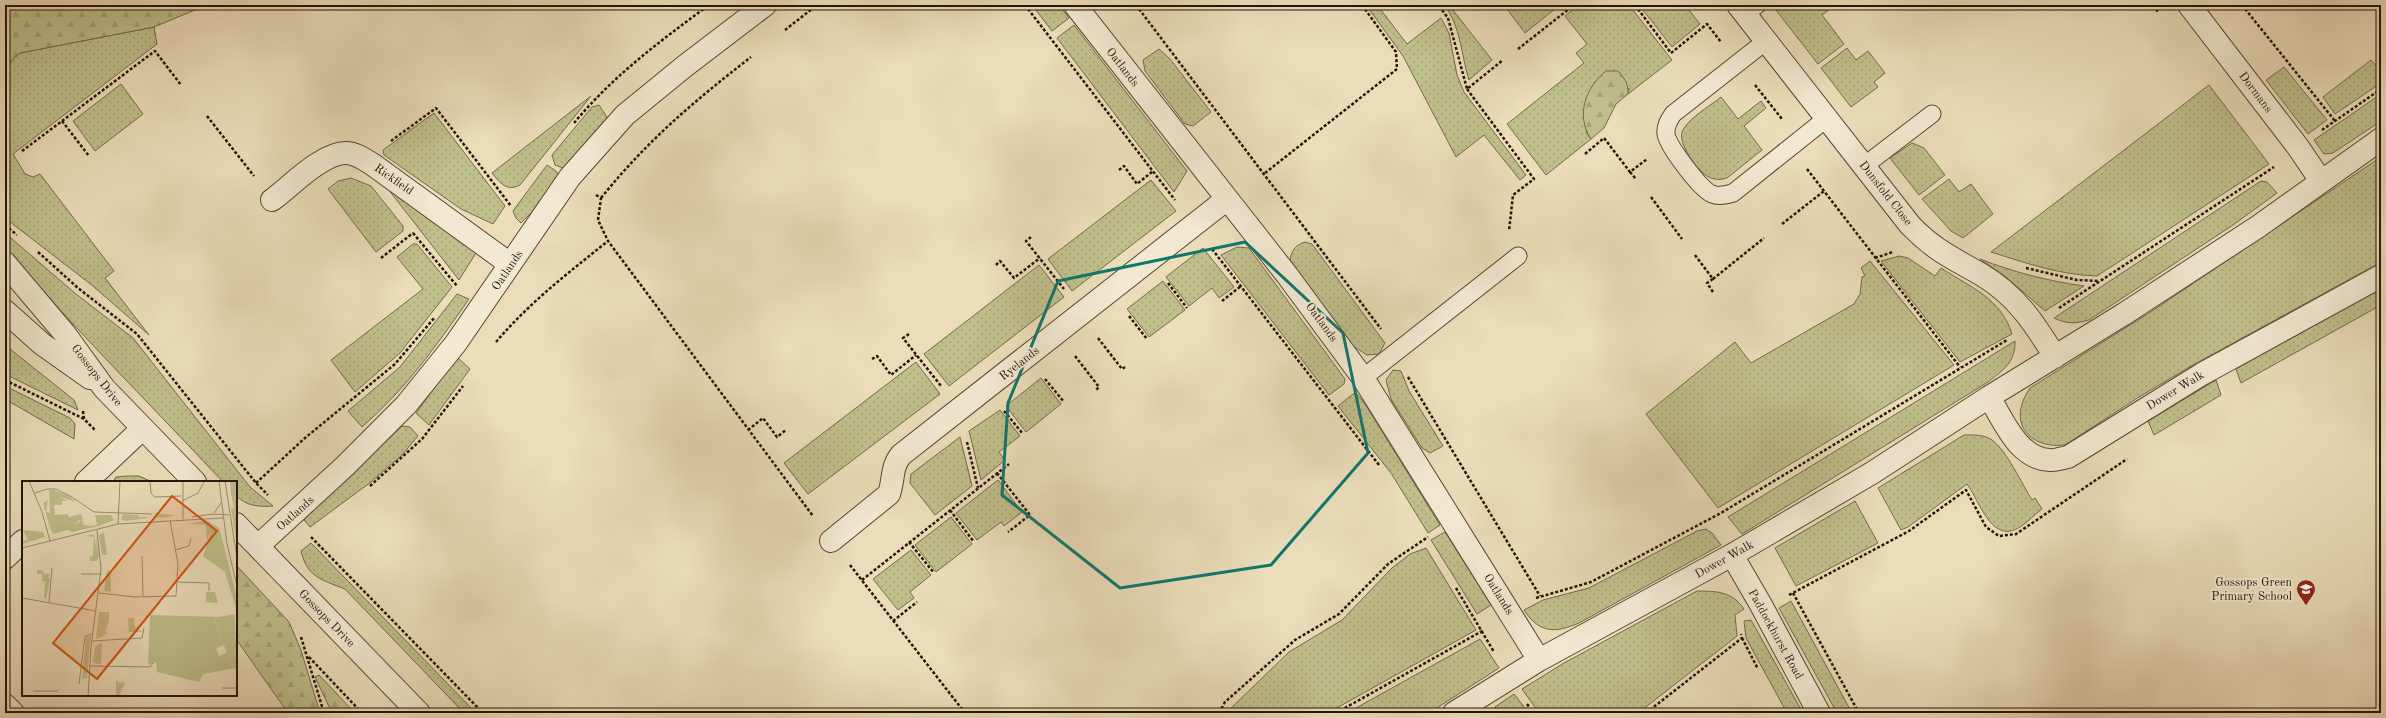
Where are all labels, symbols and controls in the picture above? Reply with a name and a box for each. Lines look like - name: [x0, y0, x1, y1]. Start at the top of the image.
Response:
- street label: Oatlands: [1103, 46, 1141, 89]
- street label: Dormans: [2236, 70, 2274, 115]
- street label: Dunsfold Close: [1856, 159, 1914, 228]
- street label: Rickfield: [372, 162, 415, 198]
- street label: Oatlands: [490, 248, 526, 293]
- street label: Oatlands: [1303, 301, 1339, 345]
- street label: Gossops Drive: [69, 343, 124, 409]
- street label: Ryelands: [997, 345, 1042, 383]
- street label: Dower Walk: [2145, 369, 2206, 413]
- inset map: [22, 481, 237, 696]
- street label: Oatlands: [275, 494, 317, 533]
- street label: Dower Walk: [1693, 539, 1756, 581]
- street label: Oatlands: [1481, 572, 1515, 617]
- place label: Gossops Green Primary School: [2211, 577, 2293, 603]
- school or university icon: Gossops Green Primary School: [2295, 578, 2317, 606]
- street label: Paddockhurst Road: [1745, 587, 1805, 682]
- street label: Gossops Drive: [296, 588, 357, 650]

